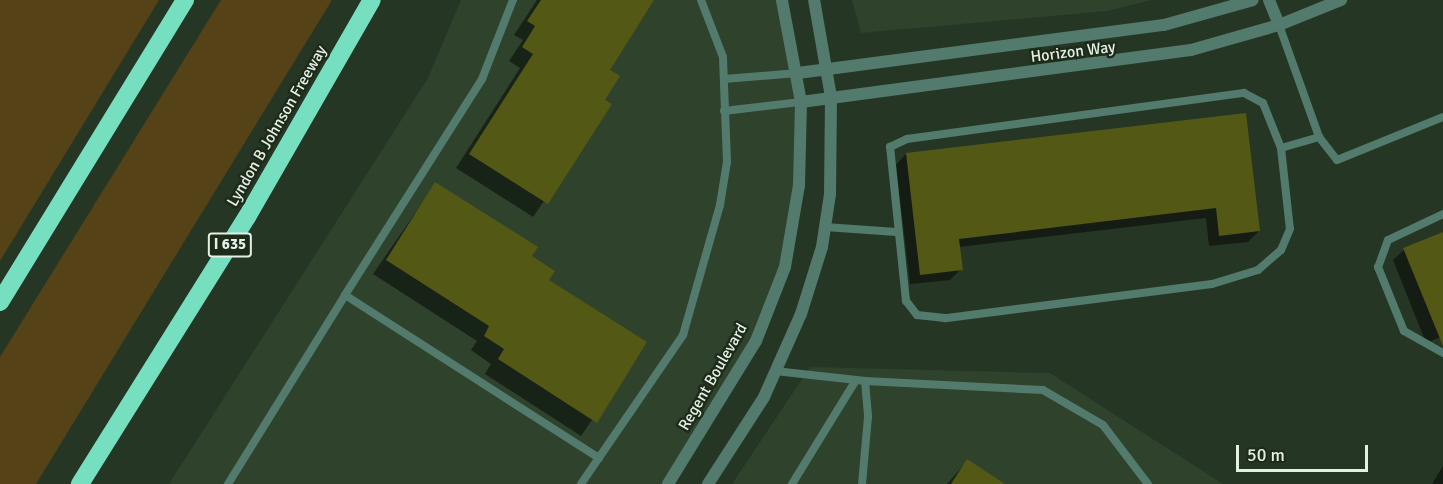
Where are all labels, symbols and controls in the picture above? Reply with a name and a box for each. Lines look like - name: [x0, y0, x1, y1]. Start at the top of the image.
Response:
- street label: Horizon Way: [1029, 37, 1117, 67]
- street label: Lyndon B Johnson Freeway: [223, 42, 331, 210]
- road number: I 635: [208, 233, 252, 257]
- street label: Regent Boulevard: [675, 320, 751, 434]
- scale bar: [1239, 433, 1371, 471]
- text: 50 m: [1247, 444, 1285, 466]

